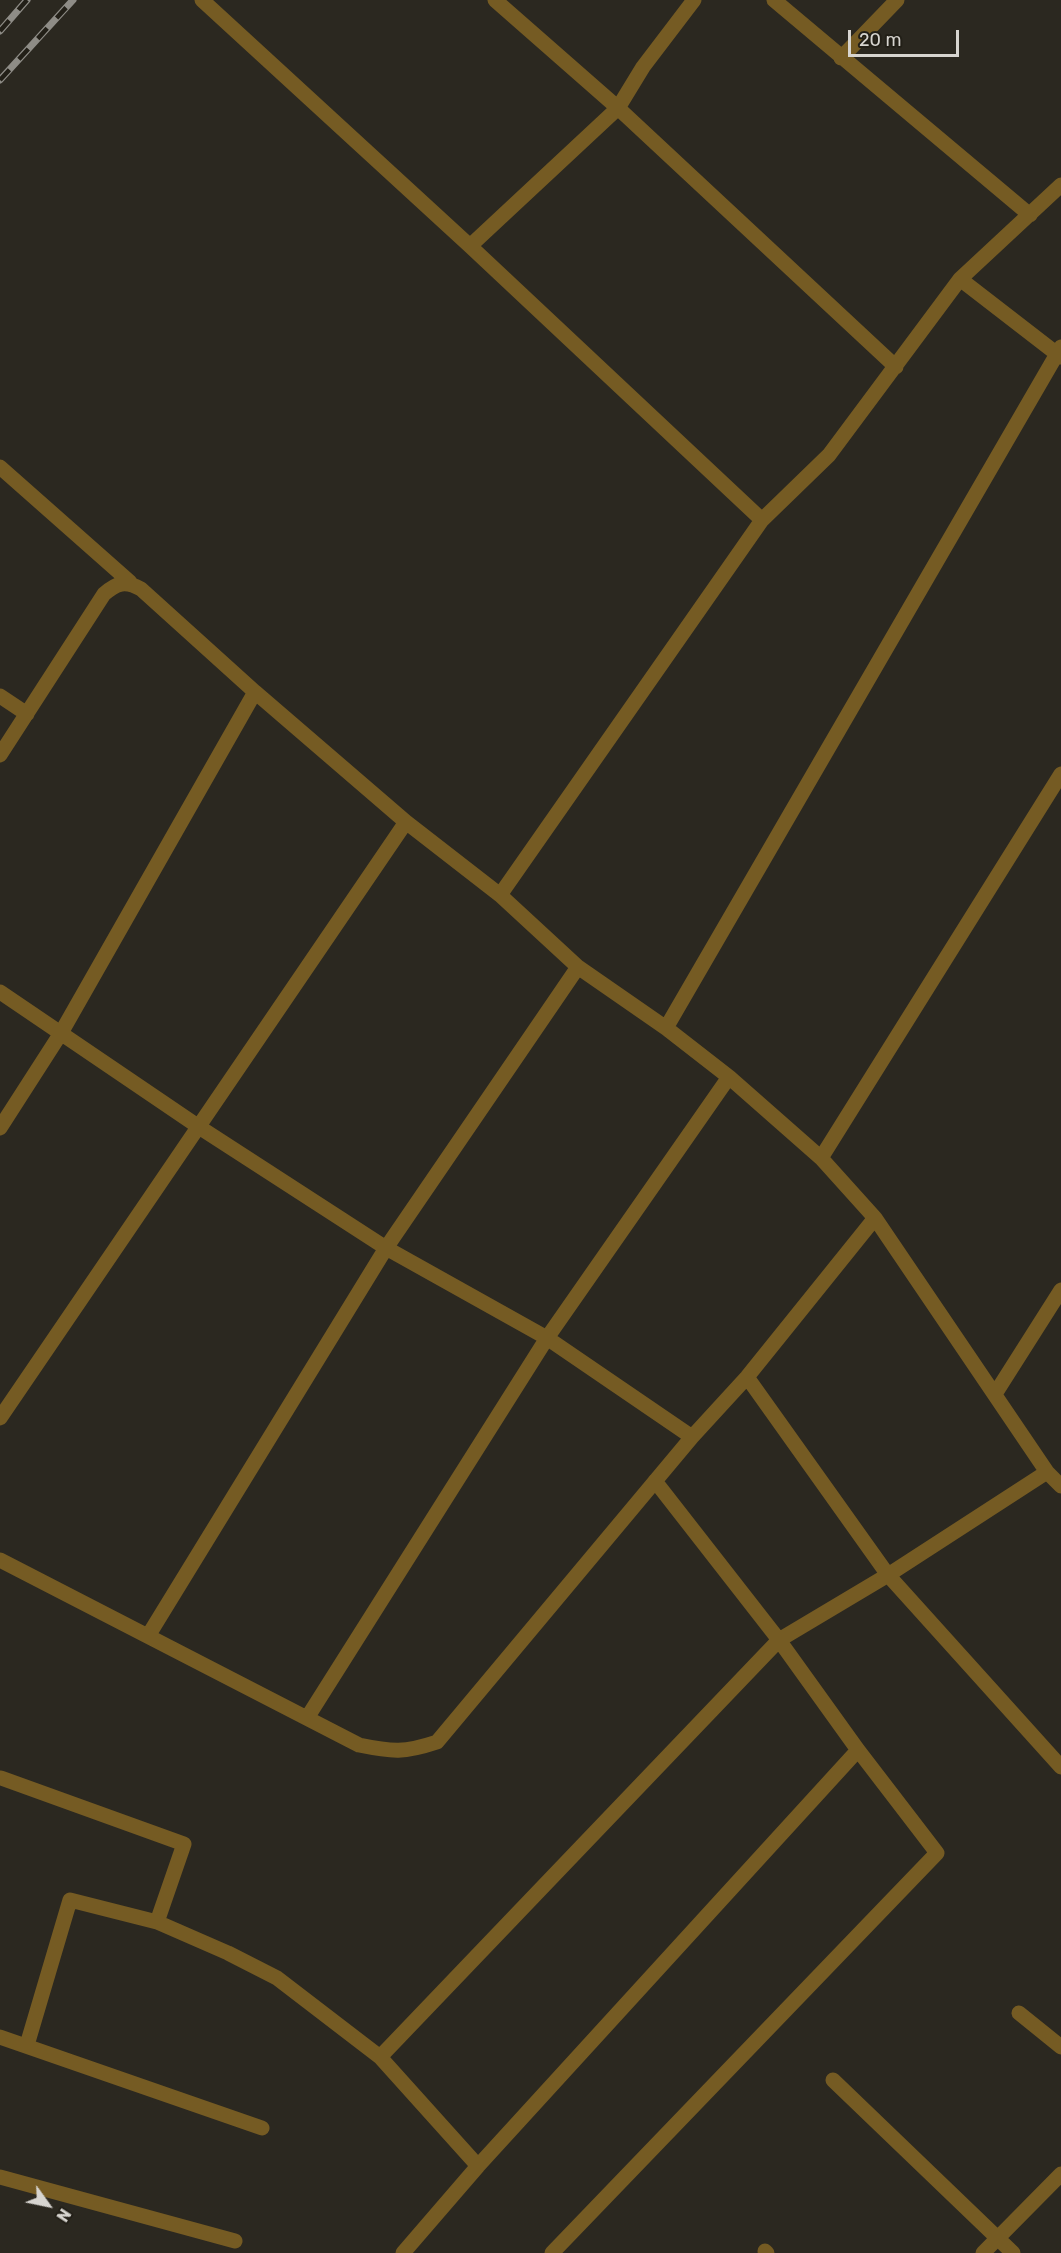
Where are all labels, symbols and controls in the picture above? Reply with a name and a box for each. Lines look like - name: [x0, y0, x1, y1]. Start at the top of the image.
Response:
- scale bar: [851, 18, 962, 56]
- text: 20 m: [859, 29, 901, 51]
- north arrow: [18, 2175, 78, 2235]
- text: N: [52, 2205, 75, 2225]

